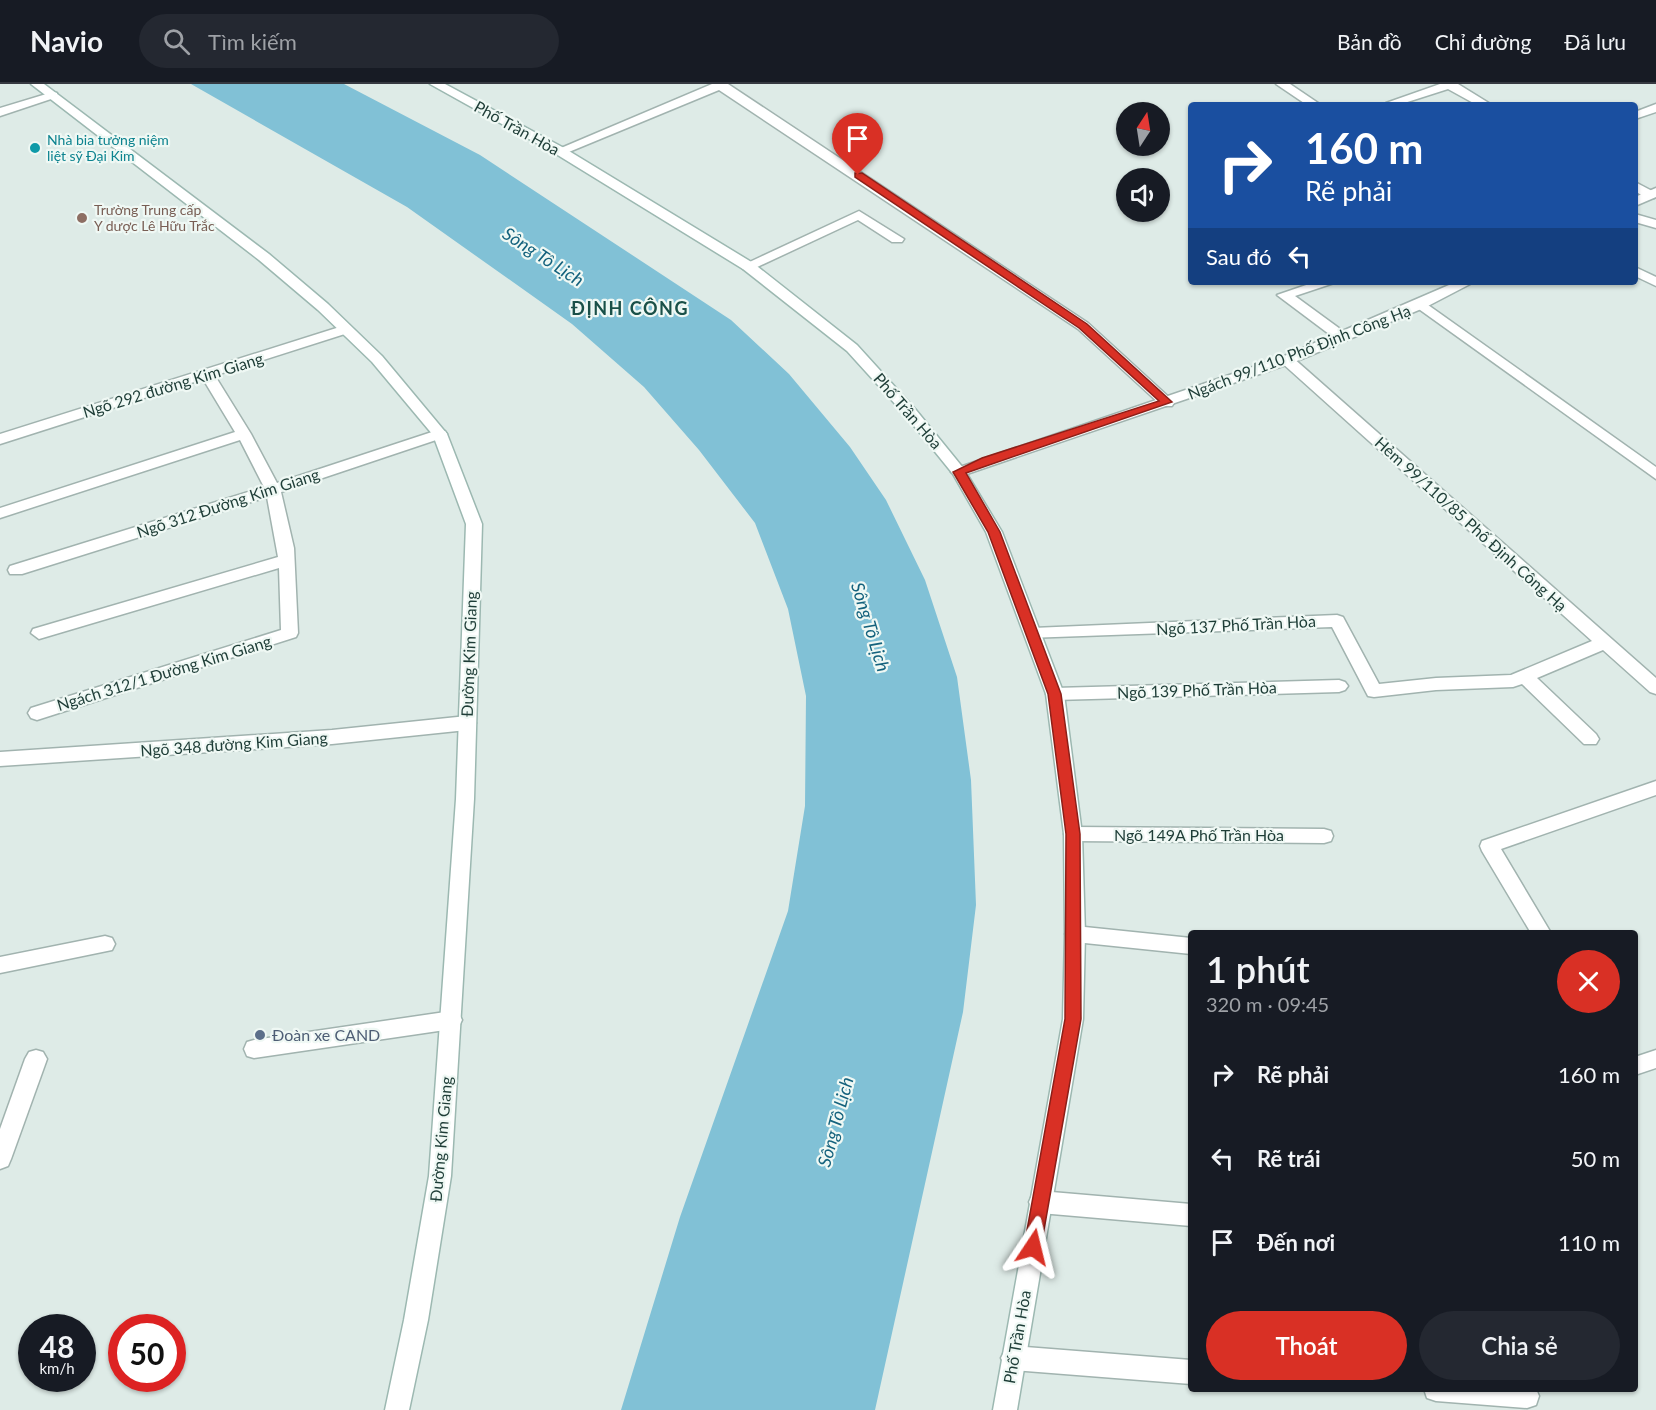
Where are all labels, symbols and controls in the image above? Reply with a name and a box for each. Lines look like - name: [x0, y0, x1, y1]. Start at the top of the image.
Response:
- search box: [139, 14, 559, 68]
- text: Navio: [30, 24, 103, 58]
- icon: search: [160, 25, 193, 58]
- text: Tìm kiếm: [208, 28, 297, 55]
- text: Bản đồ: [1337, 29, 1402, 54]
- text: Chỉ đường: [1435, 29, 1531, 54]
- text: Đã lưu: [1564, 29, 1626, 54]
- street label: Phố Trần Hòa: [471, 96, 563, 159]
- north arrow: [1116, 102, 1170, 156]
- map controls: [1116, 102, 1170, 222]
- pin: [832, 113, 883, 175]
- icon: arrive: [841, 122, 874, 155]
- text: 160 m: [1305, 123, 1423, 173]
- icon: right: [1206, 126, 1284, 204]
- place label: Nhà bia tưởng niệm liệt sỹ Đại Kim: [47, 131, 169, 164]
- marker: Nhà bia tưởng niệm liệt sỹ Đại Kim: [28, 141, 42, 155]
- button: sound: [1116, 168, 1170, 222]
- text: Rẽ phải: [1305, 174, 1392, 207]
- place label: Trường Trung cấp Y dược Lê Hữu Trắc: [94, 201, 215, 234]
- marker: Trường Trung cấp Y dược Lê Hữu Trắc: [75, 211, 89, 225]
- water label: Sông Tô Lịch: [499, 222, 588, 290]
- icon: left: [1283, 240, 1316, 273]
- text: Sau đó: [1206, 243, 1271, 270]
- district label: ĐỊNH CÔNG: [570, 297, 689, 319]
- street label: Ngách 99/110 Phố Định Công Hạ: [1185, 300, 1413, 403]
- street label: Ngõ 292 đường Kim Giang: [80, 348, 265, 421]
- street label: Phố Trần Hòa: [870, 369, 947, 453]
- street label: Hẻm 99/110/85 Phố Định Công Hạ: [1371, 432, 1571, 615]
- street label: Ngõ 312 Đường Kim Giang: [134, 464, 322, 541]
- water label: Sông Tô Lịch: [847, 579, 895, 674]
- street label: Đường Kim Giang: [457, 591, 480, 717]
- street label: Ngõ 137 Phố Trần Hòa: [1156, 611, 1316, 638]
- street label: Ngách 312/1 Đường Kim Giang: [54, 631, 273, 714]
- street label: Ngõ 139 Phố Trần Hòa: [1117, 677, 1277, 702]
- street label: Ngõ 348 đường Kim Giang: [140, 727, 328, 760]
- street label: Ngõ 149A Phố Trần Hòa: [1114, 825, 1284, 844]
- text: 1 phút: [1206, 947, 1310, 991]
- button: close: [1557, 950, 1620, 1013]
- text: 320 m · 09:45: [1206, 992, 1329, 1016]
- place label: Đoàn xe CAND: [272, 1025, 380, 1044]
- marker: Đoàn xe CAND: [253, 1028, 267, 1042]
- icon: right: [1206, 1058, 1239, 1091]
- text: Rẽ phải: [1257, 1061, 1329, 1088]
- text: 160 m: [1558, 1061, 1620, 1088]
- water label: Sông Tô Lịch: [812, 1074, 858, 1169]
- street label: Đường Kim Giang: [426, 1076, 455, 1202]
- icon: left: [1206, 1142, 1239, 1175]
- text: Rẽ trái: [1257, 1145, 1321, 1172]
- text: 50 m: [1571, 1145, 1620, 1172]
- position arrow: [1001, 1215, 1065, 1279]
- icon: arrive: [1206, 1226, 1239, 1259]
- text: Đến nơi: [1257, 1229, 1335, 1256]
- text: 110 m: [1558, 1229, 1620, 1256]
- street label: Phố Trần Hòa: [999, 1289, 1034, 1385]
- button: Thoát: [1206, 1311, 1407, 1380]
- button: Chia sẻ: [1419, 1311, 1620, 1380]
- speed limit sign: 50: [108, 1314, 186, 1392]
- text: 48: [40, 1328, 74, 1364]
- text: km/h: [39, 1359, 75, 1377]

